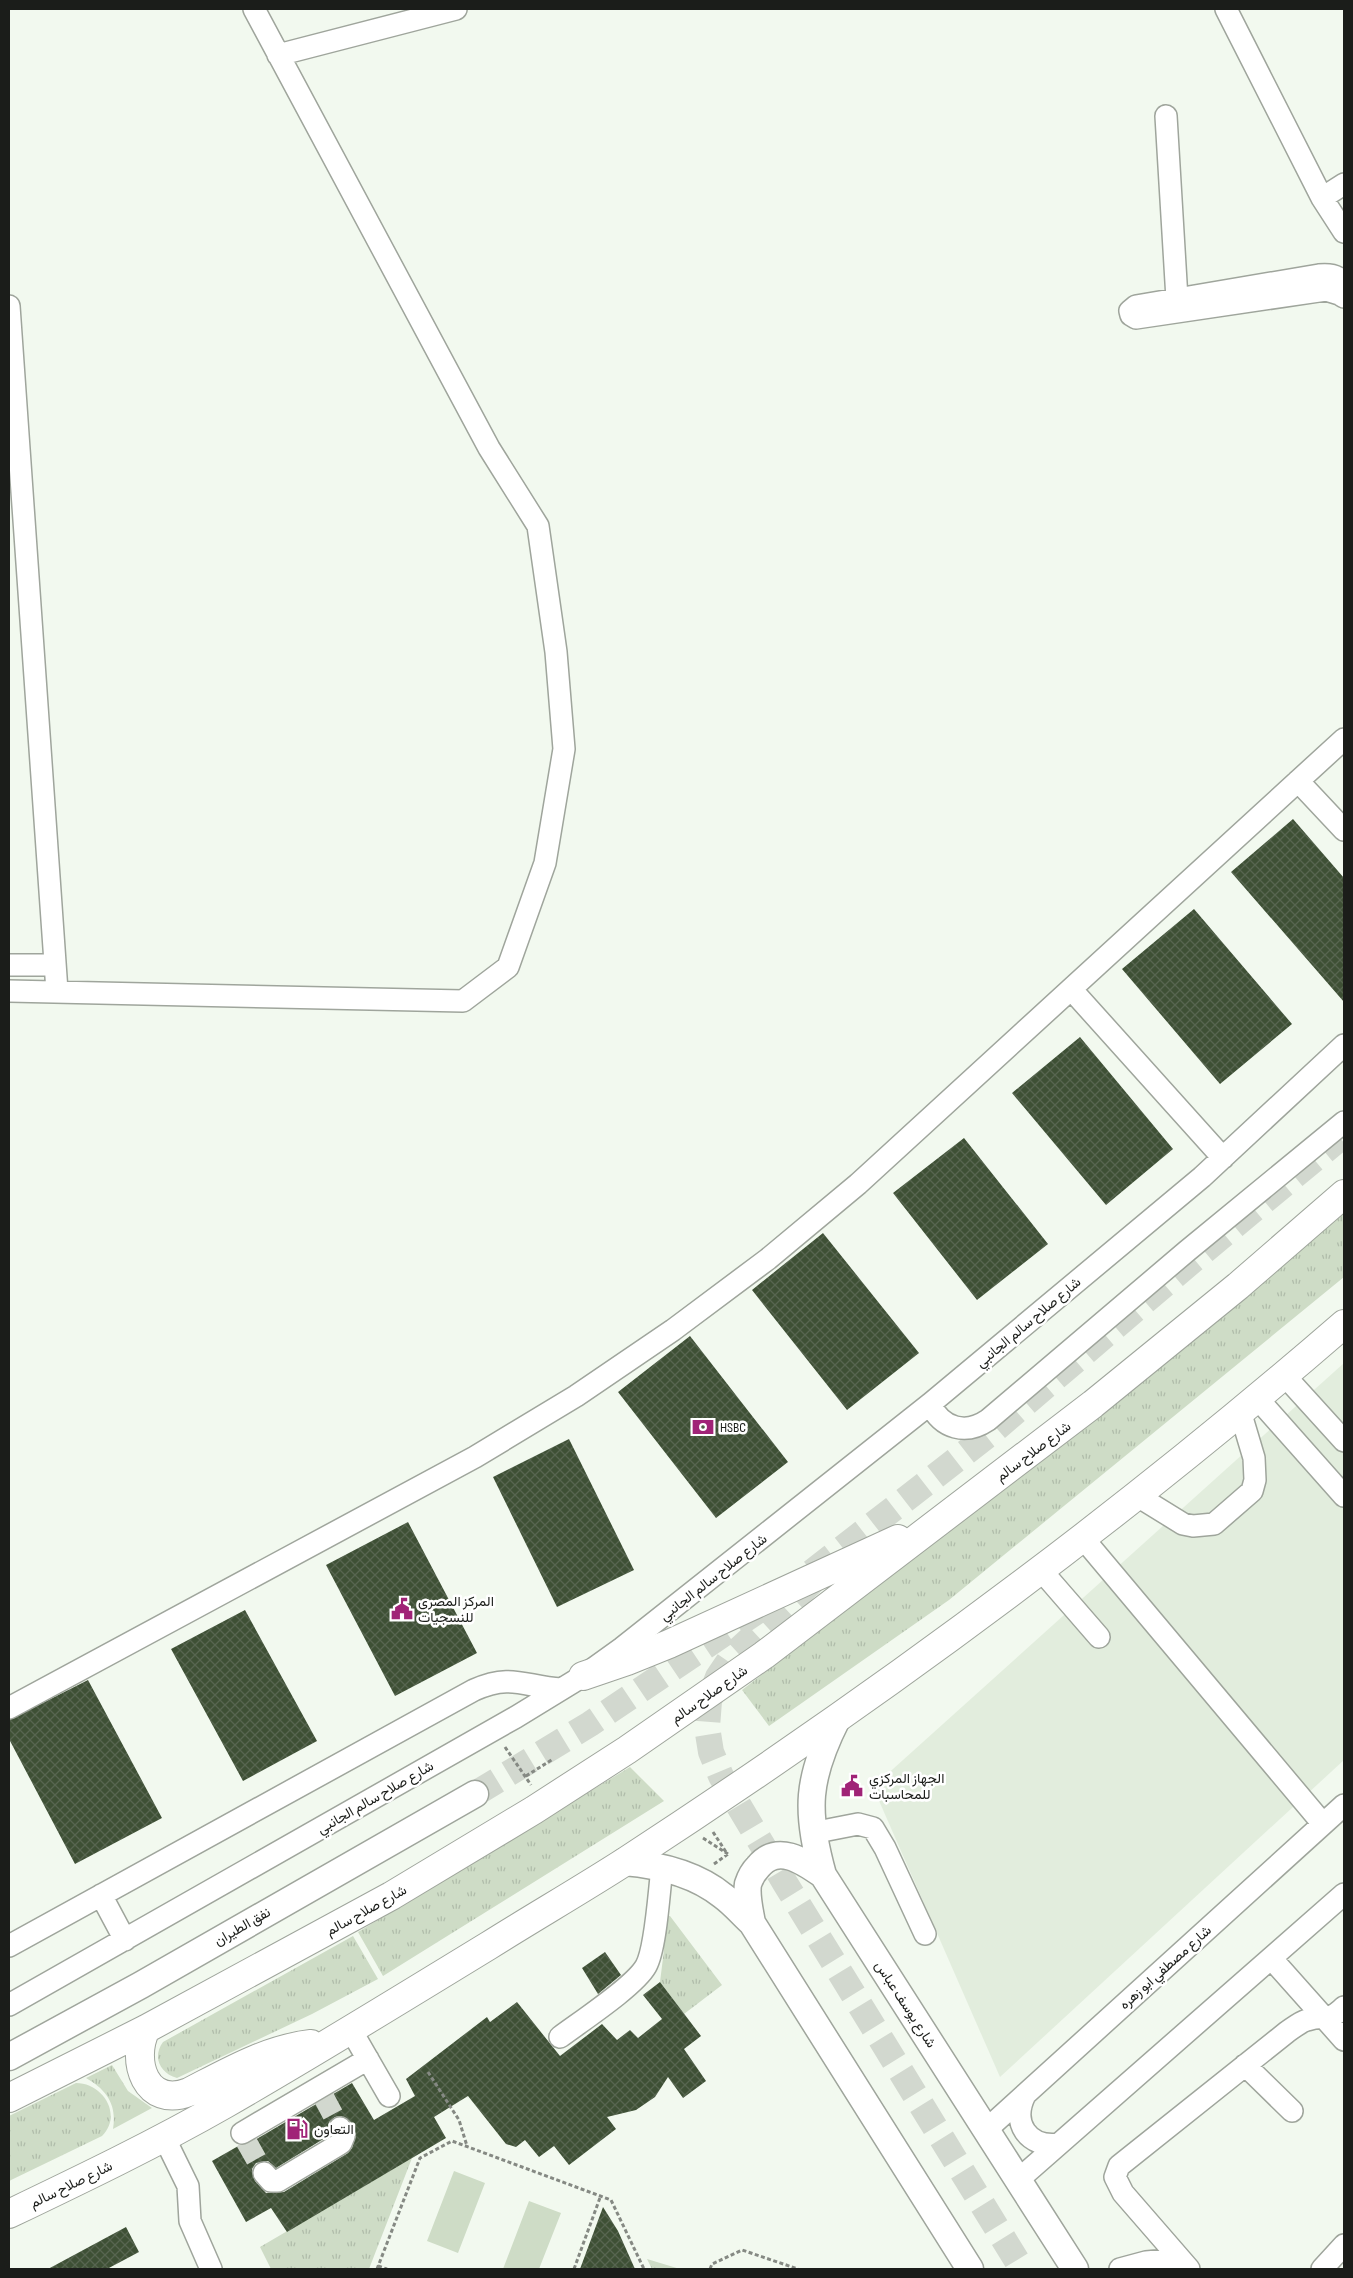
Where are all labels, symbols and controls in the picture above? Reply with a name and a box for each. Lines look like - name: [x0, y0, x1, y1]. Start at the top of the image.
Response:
- street label: شارع صلاح سالم الجانبي: [972, 1274, 1086, 1374]
- bank icon: HSBC: [690, 1414, 716, 1440]
- street label: شارع صلاح سالم: [992, 1418, 1075, 1487]
- place label: HSBC: [720, 1419, 746, 1436]
- street label: شارع صلاح سالم الجانبي: [656, 1530, 772, 1627]
- place label: المركز المصرى للنسجيات: [418, 1593, 494, 1626]
- public building icon: المركز المصرى للنسجيات: [389, 1596, 415, 1622]
- street label: شارع صلاح سالم: [668, 1662, 752, 1729]
- street label: شارع صلاح سالم الجانبي: [314, 1757, 438, 1840]
- place label: الجهاز المركزي للمحاسبات: [869, 1770, 944, 1803]
- public building icon: الجهاز المركزي للمحاسبات: [839, 1773, 865, 1799]
- street label: شارع صلاح سالم: [323, 1881, 411, 1941]
- street label: نفق الطيران: [211, 1904, 273, 1949]
- street label: شارع مصطفي ابو زهره: [1116, 1922, 1217, 2015]
- street label: شارع يوسف عباس: [869, 1958, 940, 2052]
- fuel station icon: التعاون: [284, 2116, 310, 2142]
- place label: التعاون: [314, 2121, 354, 2138]
- street label: شارع صلاح سالم: [27, 2157, 116, 2214]

